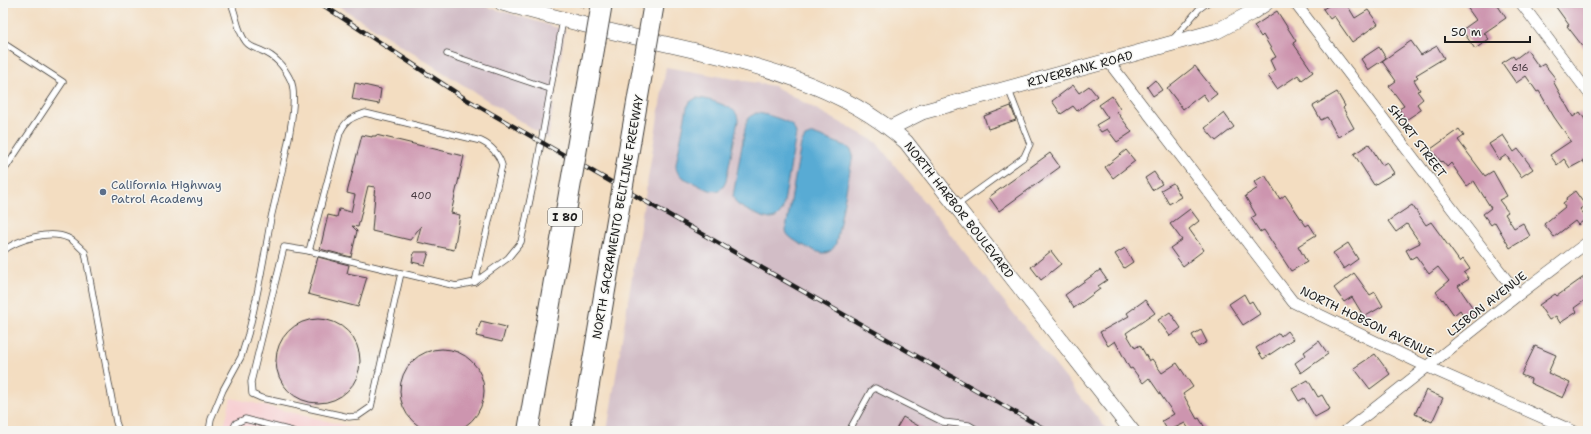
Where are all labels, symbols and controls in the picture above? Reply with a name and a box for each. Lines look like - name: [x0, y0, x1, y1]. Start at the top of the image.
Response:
- scale bar: [1445, 18, 1530, 44]
- text: 50 m: [1451, 24, 1481, 40]
- street label: RIVERBANK ROAD: [1025, 47, 1135, 91]
- house number: 616: [1511, 61, 1529, 74]
- street label: NORTH SACRAMENTO BELTLINE FREEWAY: [589, 93, 648, 340]
- street label: SHORT STREET: [1384, 101, 1450, 181]
- street label: NORTH HARBOR BOULEVARD: [901, 138, 1017, 282]
- place label: California Highway Patrol Academy: [111, 177, 222, 207]
- marker: California Highway Patrol Academy: [98, 187, 108, 197]
- house number: 400: [411, 189, 431, 202]
- road number: I 80: [548, 208, 582, 226]
- street label: LISBON AVENUE: [1444, 268, 1530, 340]
- street label: NORTH HOBSON AVENUE: [1298, 283, 1436, 361]

